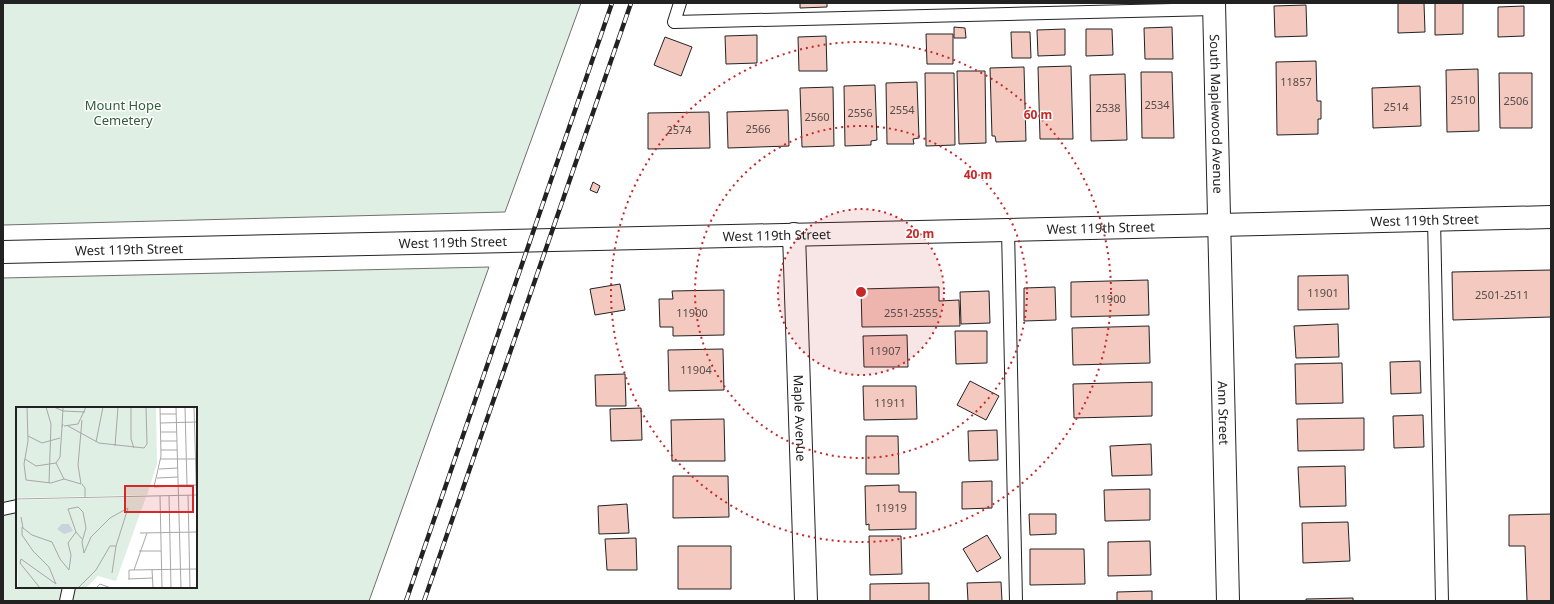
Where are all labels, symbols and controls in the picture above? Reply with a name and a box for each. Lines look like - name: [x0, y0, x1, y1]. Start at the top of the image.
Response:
- street label: South Maplewood Avenue: [1206, 34, 1227, 194]
- house number: 11857: [1280, 74, 1312, 89]
- house number: 2510: [1450, 92, 1476, 107]
- house number: 2506: [1503, 93, 1529, 108]
- park label: Mount Hope Cemetery: [85, 96, 161, 129]
- house number: 2534: [1144, 97, 1170, 112]
- house number: 2514: [1383, 99, 1409, 114]
- house number: 2538: [1095, 100, 1121, 115]
- house number: 2554: [889, 102, 915, 117]
- house number: 2556: [847, 105, 873, 120]
- text: 60 m: [1024, 106, 1052, 123]
- house number: 2560: [804, 109, 830, 124]
- house number: 2566: [745, 121, 771, 136]
- house number: 2574: [666, 122, 692, 137]
- text: 40 m: [964, 166, 992, 183]
- street label: West 119th Street: [1370, 210, 1479, 230]
- street label: West 119th Street: [1046, 217, 1155, 238]
- street label: West 119th Street: [722, 225, 831, 245]
- text: 20 m: [906, 225, 934, 242]
- street label: West 119th Street: [399, 232, 508, 252]
- street label: West 119th Street: [75, 239, 184, 259]
- centre of rings: [854, 285, 868, 299]
- house number: 11901: [1307, 285, 1339, 300]
- house number: 2501-2511: [1475, 287, 1529, 302]
- house number: 11900: [1094, 291, 1126, 306]
- house number: 11900: [676, 305, 708, 320]
- house number: 2551-2555: [884, 305, 938, 320]
- house number: 11907: [869, 343, 901, 358]
- house number: 11904: [680, 362, 712, 377]
- street label: Maple Avenue: [790, 374, 810, 462]
- street label: Ann Street: [1214, 381, 1233, 445]
- house number: 11911: [874, 395, 906, 410]
- inset map: [16, 407, 197, 588]
- house number: 11919: [875, 500, 907, 515]

